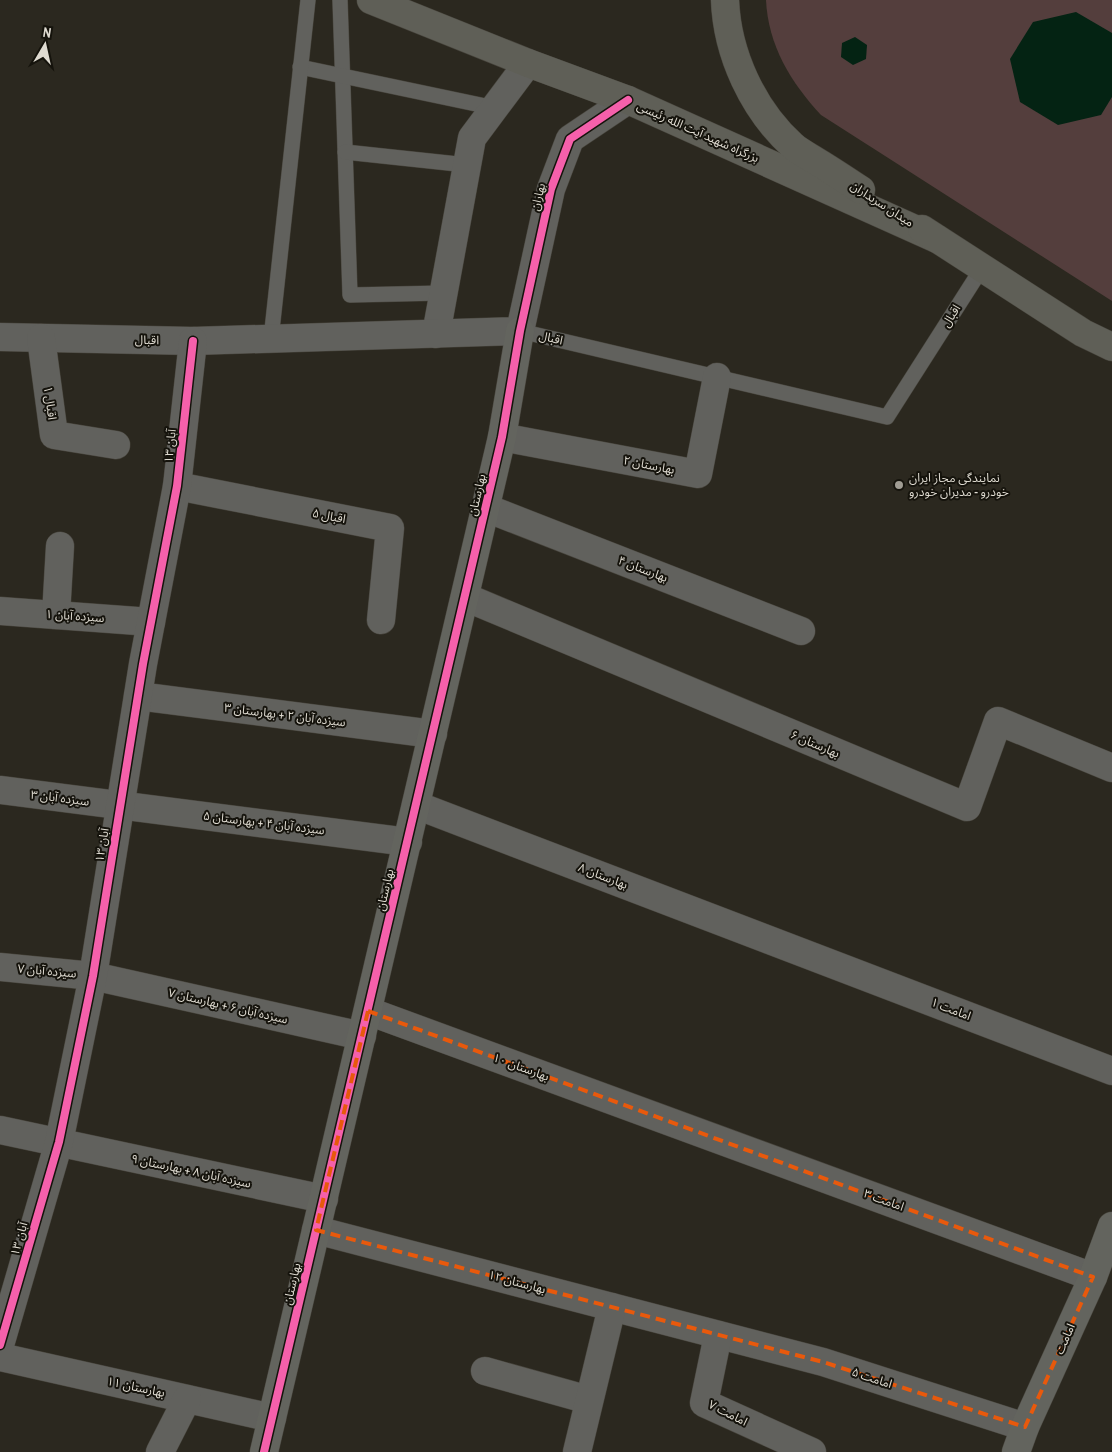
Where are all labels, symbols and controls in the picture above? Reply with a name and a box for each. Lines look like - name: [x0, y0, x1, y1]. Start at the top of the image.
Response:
- north arrow: [20, 20, 70, 70]
- text: N: [42, 23, 53, 42]
- street label: بزرگراه شهید آیت الله رئیسی: [634, 98, 762, 166]
- street label: میدان سربداران: [847, 178, 917, 230]
- street label: بهاران: [527, 181, 549, 213]
- street label: اقبال: [938, 301, 964, 330]
- street label: اقبال: [537, 327, 565, 349]
- street label: اقبال: [135, 332, 159, 348]
- street label: اقبال ۱: [40, 385, 60, 421]
- street label: ۱۳ آبان: [160, 428, 180, 464]
- street label: بهارستان ۲: [622, 452, 676, 478]
- place label: نمایندگی مجاز ایران خودرو - مدیران خودرو: [909, 470, 1009, 500]
- street label: بهارستان: [464, 473, 490, 517]
- marker: نمایندگی مجاز ایران خودرو - مدیران خودرو: [893, 479, 905, 491]
- street label: اقبال ۵: [311, 505, 347, 527]
- street label: بهارستان ۴: [616, 552, 670, 586]
- street label: سیزده آبان ۱: [45, 606, 105, 626]
- street label: سیزده آبان ۲ + بهارستان ۳: [223, 700, 347, 730]
- street label: بهارستان ۶: [788, 726, 842, 762]
- street label: سیزده آبان ۳: [30, 786, 90, 810]
- street label: سیزده آبان ۴ + بهارستان ۵: [202, 808, 326, 838]
- street label: ۱۳ آبان: [91, 826, 113, 863]
- street label: بهارستان ۸: [576, 859, 630, 893]
- street label: بهارستان: [372, 868, 398, 912]
- street label: سیزده آبان ۷: [17, 960, 77, 982]
- street label: سیزده آبان ۶ + بهارستان ۷: [167, 984, 289, 1028]
- street label: امامت ۱: [929, 994, 973, 1024]
- street label: بهارستان ۱۰: [491, 1049, 551, 1085]
- street label: سیزده آبان ۸ + بهارستان ۹: [130, 1150, 252, 1192]
- street label: امامت ۳: [862, 1185, 906, 1215]
- street label: ۱۳ آبان: [7, 1220, 32, 1258]
- street label: بهارستان: [279, 1262, 305, 1306]
- street label: بهارستان ۱۲: [486, 1267, 548, 1297]
- street label: امامت: [1051, 1321, 1079, 1357]
- street label: امامت ۵: [850, 1364, 894, 1392]
- street label: بهارستان ۱۱: [106, 1373, 166, 1401]
- street label: امامت ۷: [706, 1396, 750, 1430]

